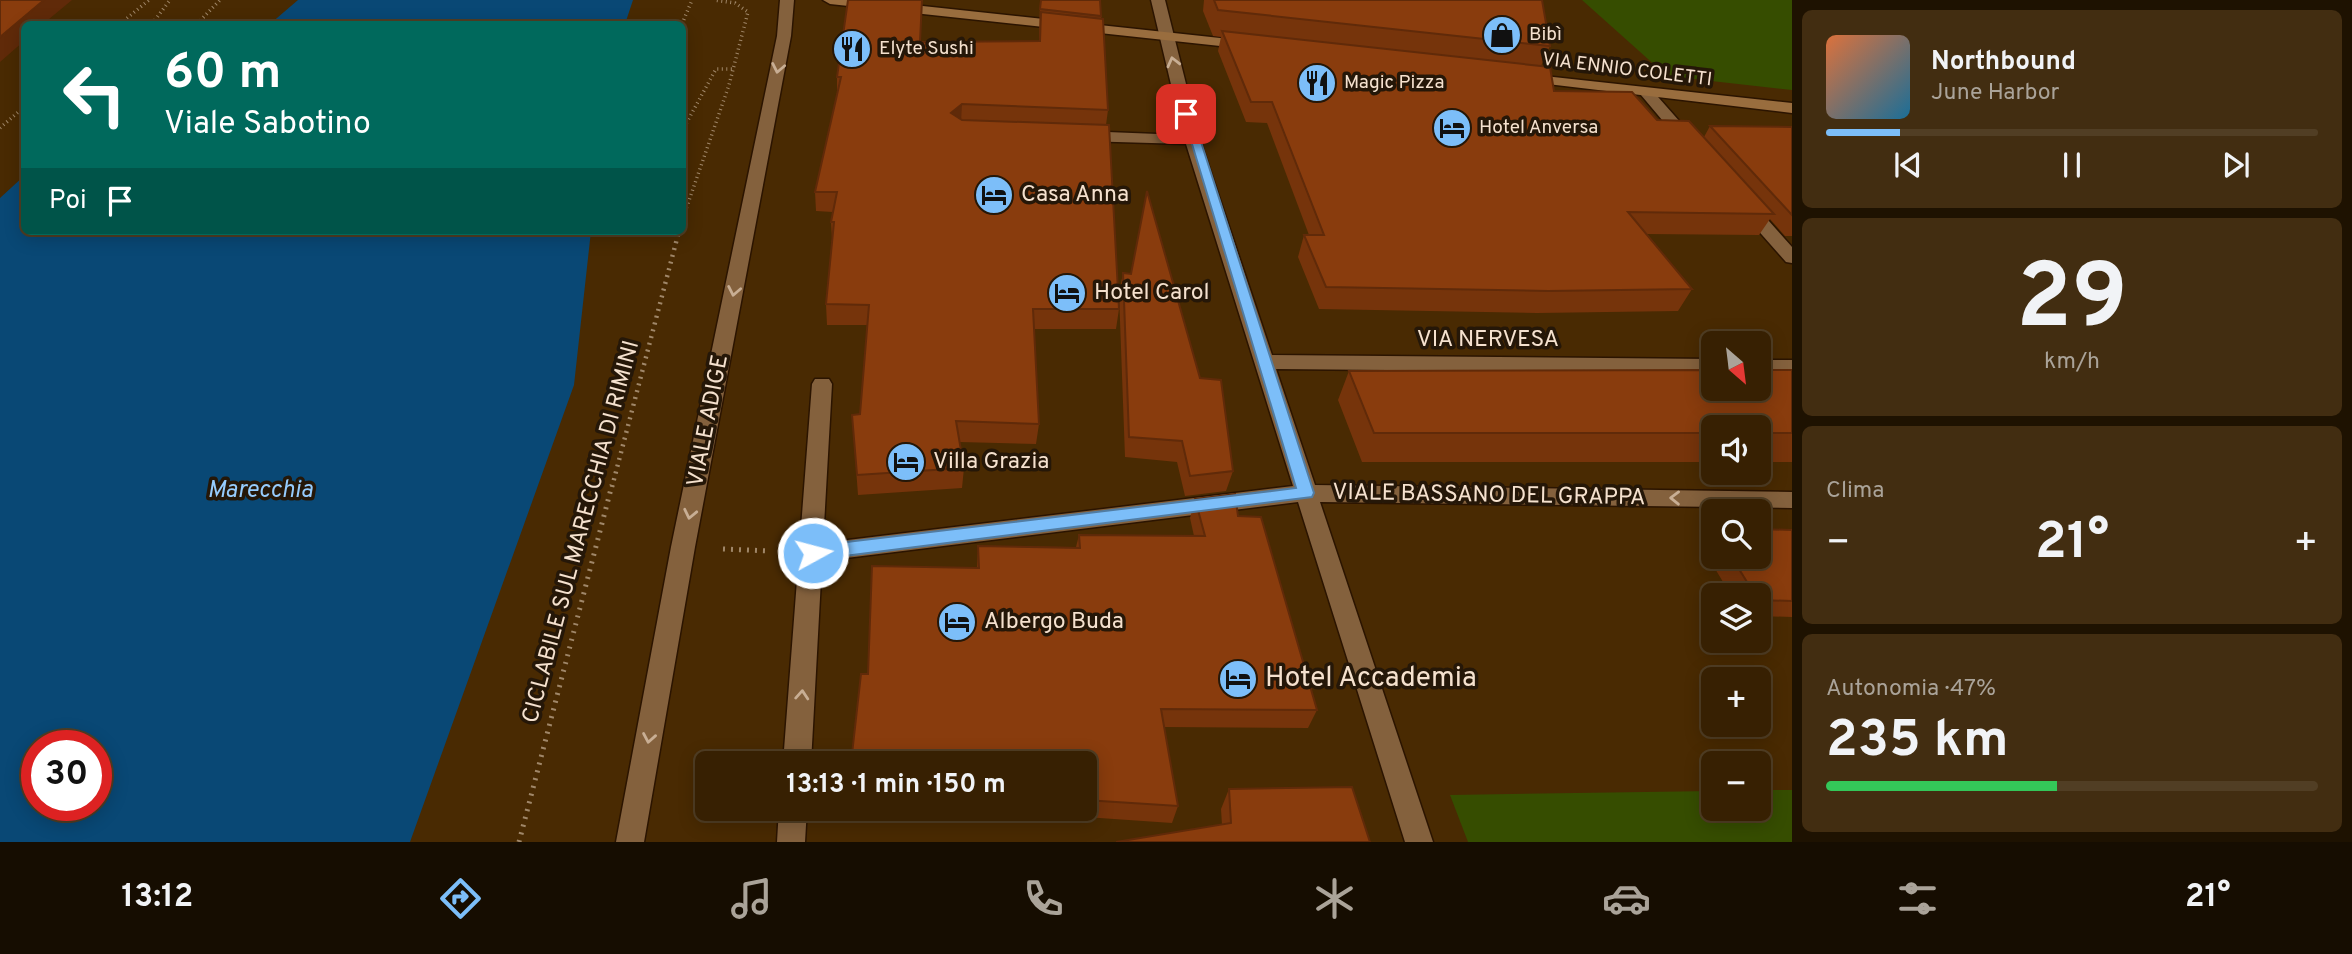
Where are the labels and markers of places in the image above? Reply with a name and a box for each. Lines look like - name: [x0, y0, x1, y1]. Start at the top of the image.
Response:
- shop icon: Bibì: [1481, 14, 1523, 56]
- place label: Bibì: [1529, 23, 1562, 47]
- restaurant icon: Elyte Sushi: [831, 28, 873, 70]
- place label: Elyte Sushi: [879, 37, 974, 61]
- restaurant icon: Magic Pizza: [1296, 62, 1338, 104]
- place label: Magic Pizza: [1344, 71, 1444, 95]
- pin: [1156, 84, 1216, 144]
- hotel icon: Hotel Anversa: [1431, 107, 1473, 149]
- place label: Hotel Anversa: [1479, 116, 1598, 140]
- hotel icon: Casa Anna: [973, 174, 1015, 216]
- place label: Casa Anna: [1021, 181, 1129, 210]
- hotel icon: Hotel Carol: [1046, 272, 1088, 314]
- place label: Hotel Carol: [1094, 279, 1210, 308]
- hotel icon: Villa Grazia: [885, 441, 927, 483]
- place label: Villa Grazia: [933, 448, 1049, 477]
- hotel icon: Albergo Buda: [936, 601, 978, 643]
- place label: Albergo Buda: [984, 608, 1124, 637]
- hotel icon: Hotel Accademia: [1217, 658, 1259, 700]
- place label: Hotel Accademia: [1265, 661, 1477, 697]

